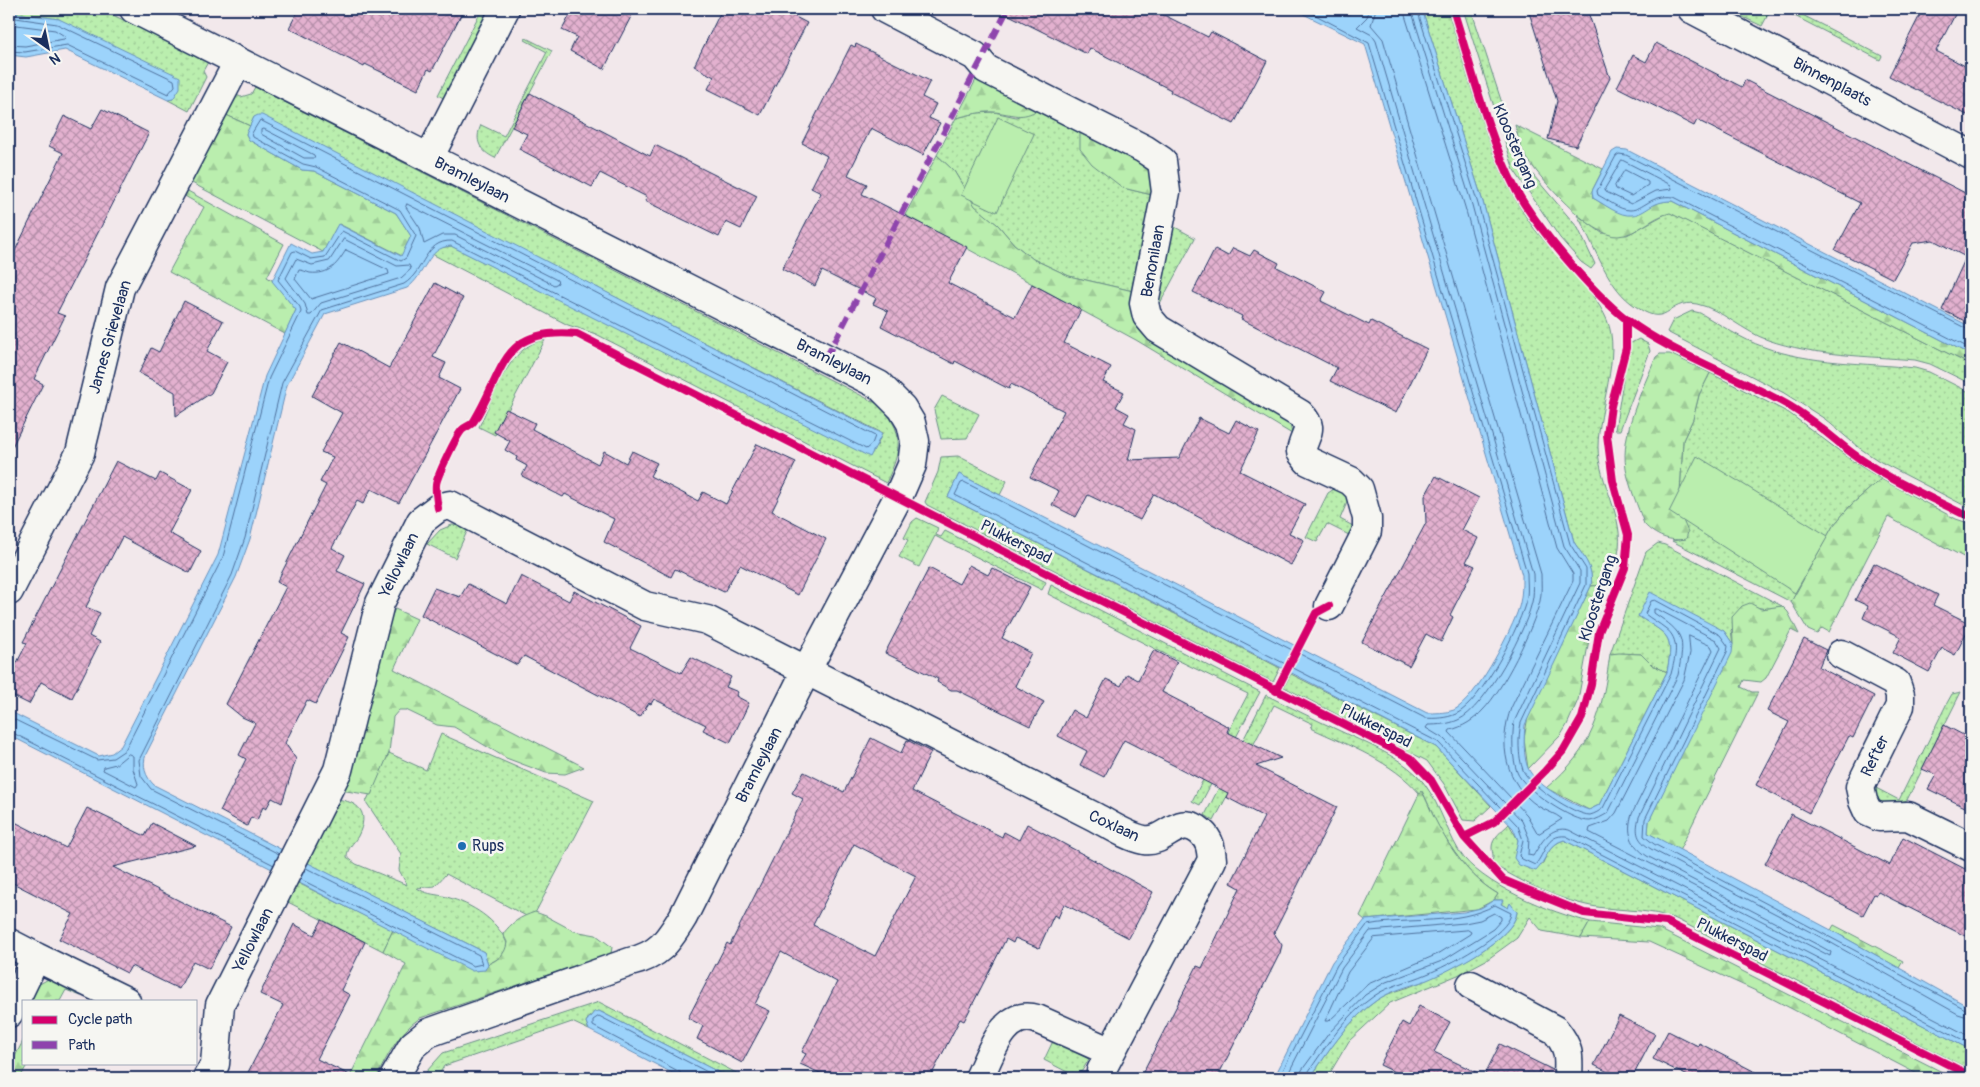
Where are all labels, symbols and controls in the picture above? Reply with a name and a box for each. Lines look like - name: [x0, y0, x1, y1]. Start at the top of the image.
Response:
- north arrow: [22, 22, 72, 72]
- text: N: [46, 49, 63, 68]
- street label: Binnenplaats: [1789, 53, 1875, 111]
- street label: Kloostergang: [1488, 101, 1542, 191]
- street label: Bramleylaan: [431, 152, 513, 208]
- street label: Benonilaan: [1137, 223, 1169, 299]
- street label: James Grievelaan: [84, 278, 136, 396]
- street label: Bramleylaan: [793, 334, 875, 390]
- street label: Plukkerspad: [977, 515, 1055, 569]
- street label: Yellowlaan: [374, 529, 423, 602]
- street label: Kloostergang: [1575, 552, 1621, 644]
- street label: Plukkerspad: [1337, 699, 1415, 753]
- street label: Bramleylaan: [731, 724, 787, 806]
- street label: Refter: [1856, 732, 1894, 780]
- street label: Coxlaan: [1085, 806, 1143, 846]
- place label: Rups: [472, 836, 504, 856]
- marker: Rups: [456, 840, 468, 852]
- street label: Yellowlaan: [228, 904, 278, 976]
- street label: Plukkerspad: [1693, 913, 1771, 967]
- legend: [22, 1000, 198, 1064]
- text: Cycle path: [68, 1010, 132, 1029]
- text: Path: [68, 1036, 95, 1055]

